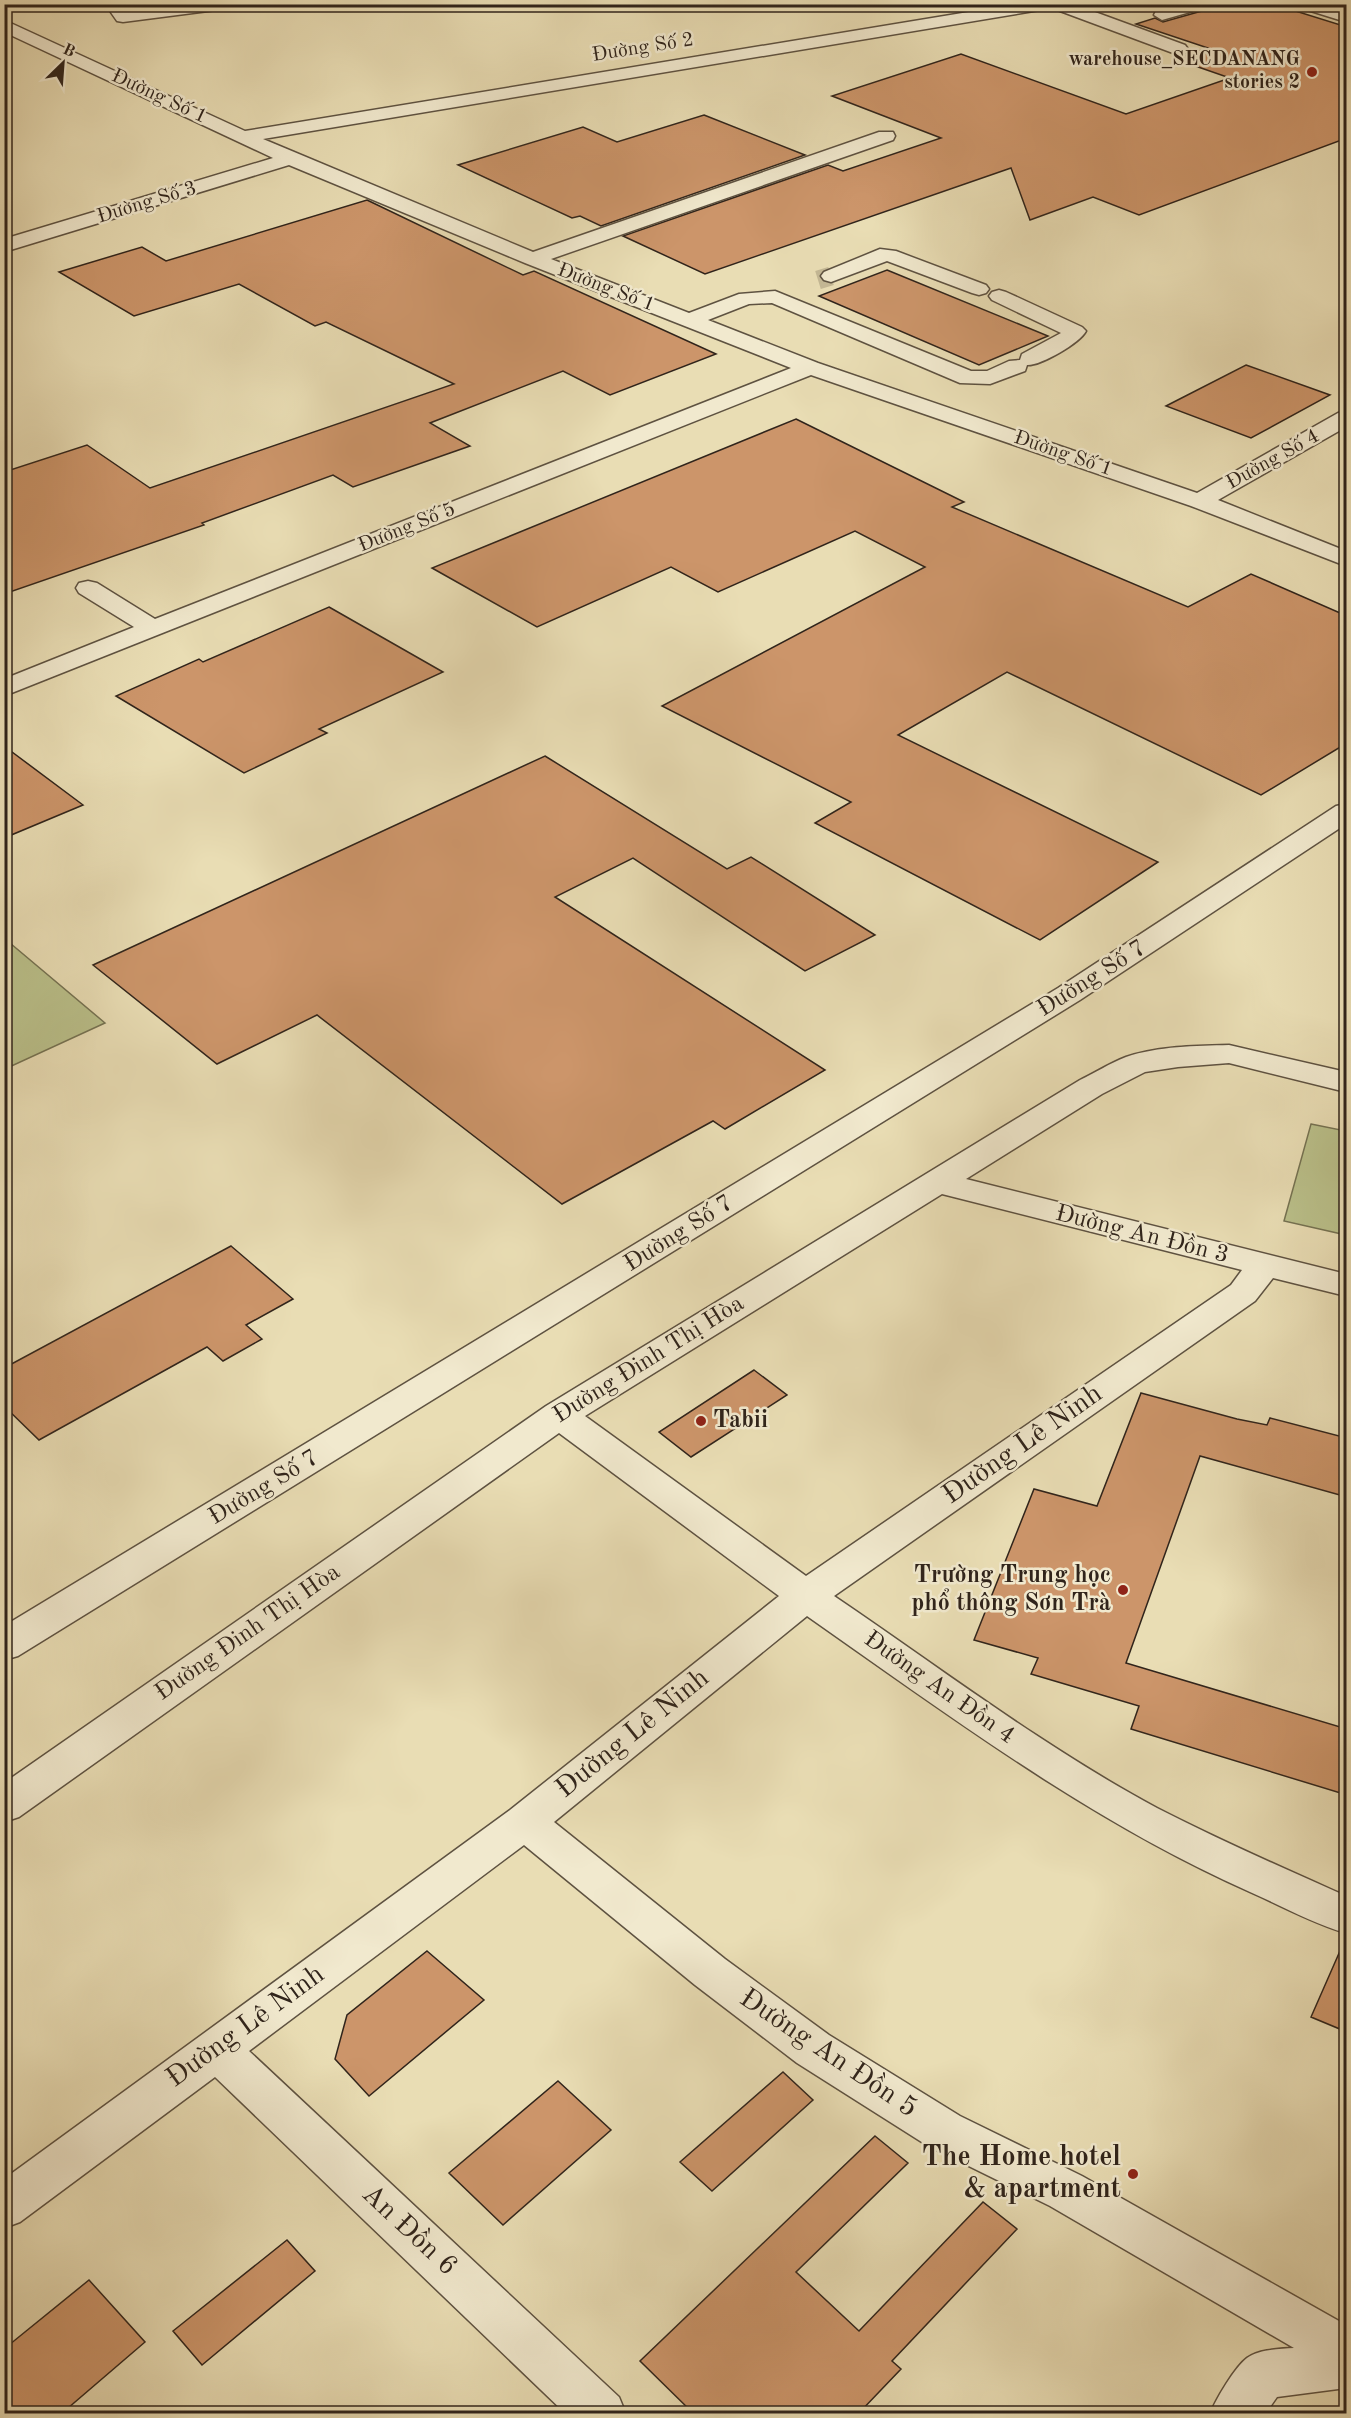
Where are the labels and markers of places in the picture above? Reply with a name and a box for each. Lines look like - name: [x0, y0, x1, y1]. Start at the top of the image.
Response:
- place label: warehouse_SECDANANG stories 2: [1068, 50, 1300, 93]
- marker: warehouse_SECDANANG stories 2: [1305, 65, 1319, 79]
- place label: Tabii: [713, 1409, 768, 1433]
- marker: Tabii: [694, 1414, 708, 1428]
- place label: Trường Trung học phổ thông Sơn Trà: [911, 1564, 1111, 1616]
- marker: Trường Trung học phổ thông Sơn Trà: [1116, 1583, 1130, 1597]
- place label: The Home hotel & apartment: [922, 2144, 1121, 2204]
- marker: The Home hotel & apartment: [1126, 2167, 1140, 2181]

